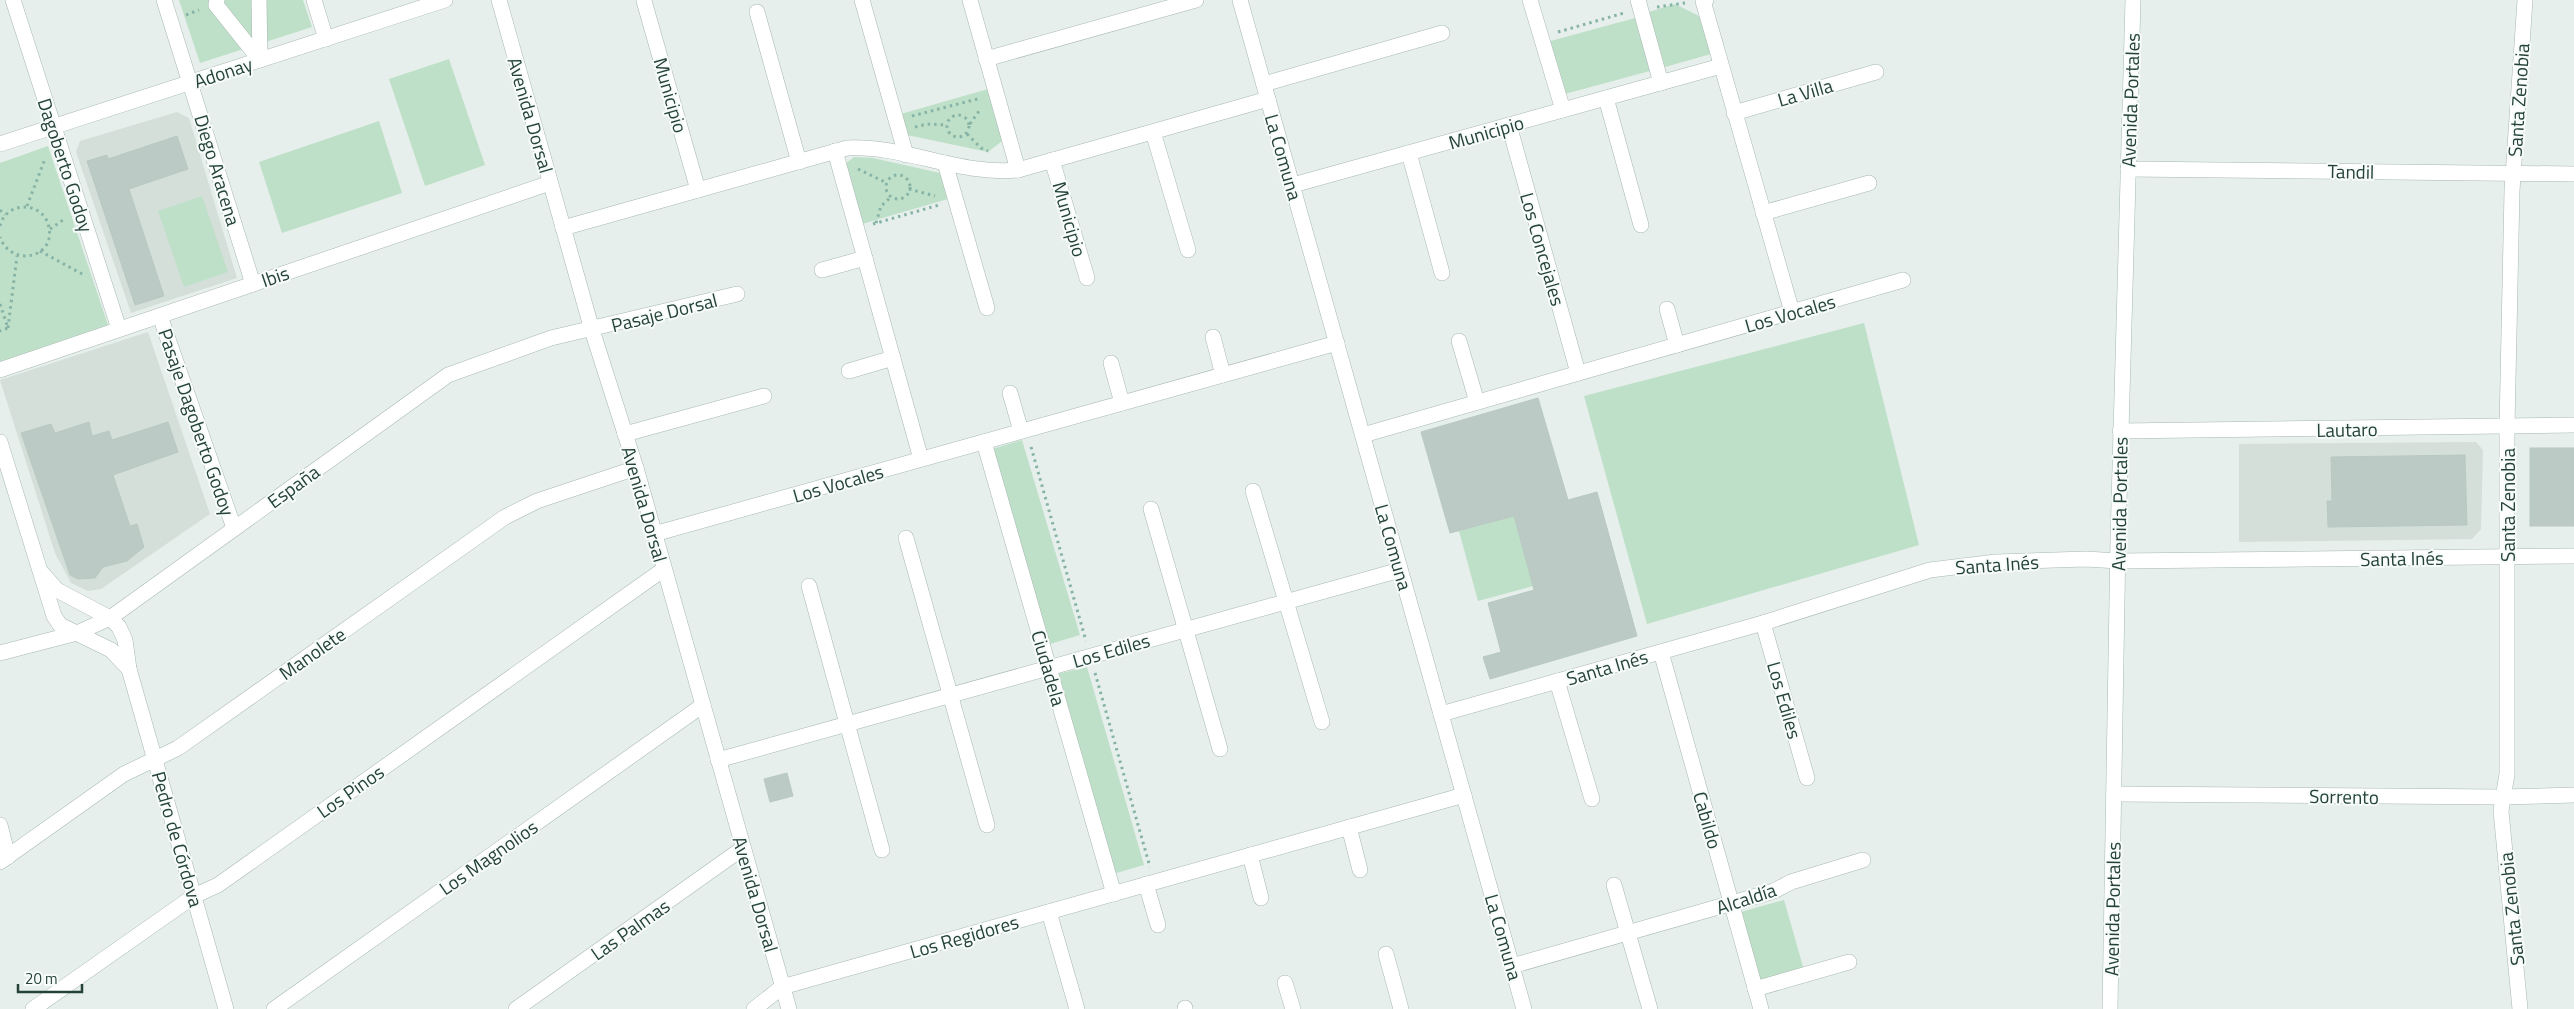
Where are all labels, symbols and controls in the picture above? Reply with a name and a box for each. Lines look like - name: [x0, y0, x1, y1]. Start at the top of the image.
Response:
- street label: Avenida Portales: [2113, 32, 2147, 168]
- street label: Santa Zenobia: [2500, 42, 2536, 158]
- street label: Adonay: [190, 49, 256, 95]
- street label: Avenida Dorsal: [501, 54, 561, 176]
- street label: Municipio: [646, 54, 696, 136]
- street label: La Villa: [1774, 70, 1837, 114]
- street label: Dagoberto Godoy: [31, 94, 101, 236]
- street label: Municipio: [1445, 107, 1527, 157]
- street label: La Comuna: [1258, 110, 1310, 204]
- street label: Diego Aracena: [187, 111, 249, 230]
- street label: Tandil: [2327, 156, 2375, 186]
- street label: Municipio: [1045, 178, 1095, 260]
- street label: Los Concejales: [1513, 189, 1573, 309]
- street label: Ibis: [257, 258, 293, 294]
- street label: Pasaje Dorsal: [608, 285, 720, 339]
- street label: Los Vocales: [1741, 286, 1839, 340]
- street label: Pasaje Dagoberto Godoy: [151, 324, 243, 520]
- street label: Lautaro: [2316, 414, 2378, 444]
- street label: Avenida Portales: [2103, 436, 2135, 571]
- street label: Avenida Dorsal: [615, 443, 675, 565]
- street label: Santa Zenobia: [2493, 448, 2522, 562]
- street label: Los Vocales: [789, 456, 887, 510]
- street label: España: [261, 457, 326, 515]
- street label: La Comuna: [1368, 500, 1420, 594]
- street label: Santa Inés: [2360, 543, 2444, 573]
- street label: Santa Inés: [1954, 547, 2040, 581]
- street label: Manolete: [273, 619, 351, 687]
- street label: Los Ediles: [1069, 625, 1153, 675]
- street label: Ciudadela: [1024, 627, 1074, 710]
- street label: Santa Inés: [1563, 641, 1651, 692]
- street label: Los Ediles: [1760, 658, 1810, 742]
- street label: Los Pinos: [310, 757, 390, 825]
- street label: Pedro de Córdova: [145, 768, 211, 911]
- street label: Sorrento: [2309, 781, 2379, 811]
- street label: Cabildo: [1686, 788, 1730, 852]
- street label: Los Magnolios: [433, 812, 544, 902]
- street label: Avenida Dorsal: [726, 833, 786, 955]
- street label: Avenida Portales: [2096, 841, 2128, 976]
- street label: Santa Zenobia: [2491, 850, 2531, 967]
- street label: Alcaldía: [1712, 875, 1780, 921]
- street label: La Comuna: [1478, 890, 1530, 984]
- street label: Las Palmas: [584, 891, 676, 967]
- street label: Los Regidores: [906, 907, 1022, 965]
- scale bar: [18, 962, 81, 994]
- text: 20 m: [25, 967, 58, 990]

